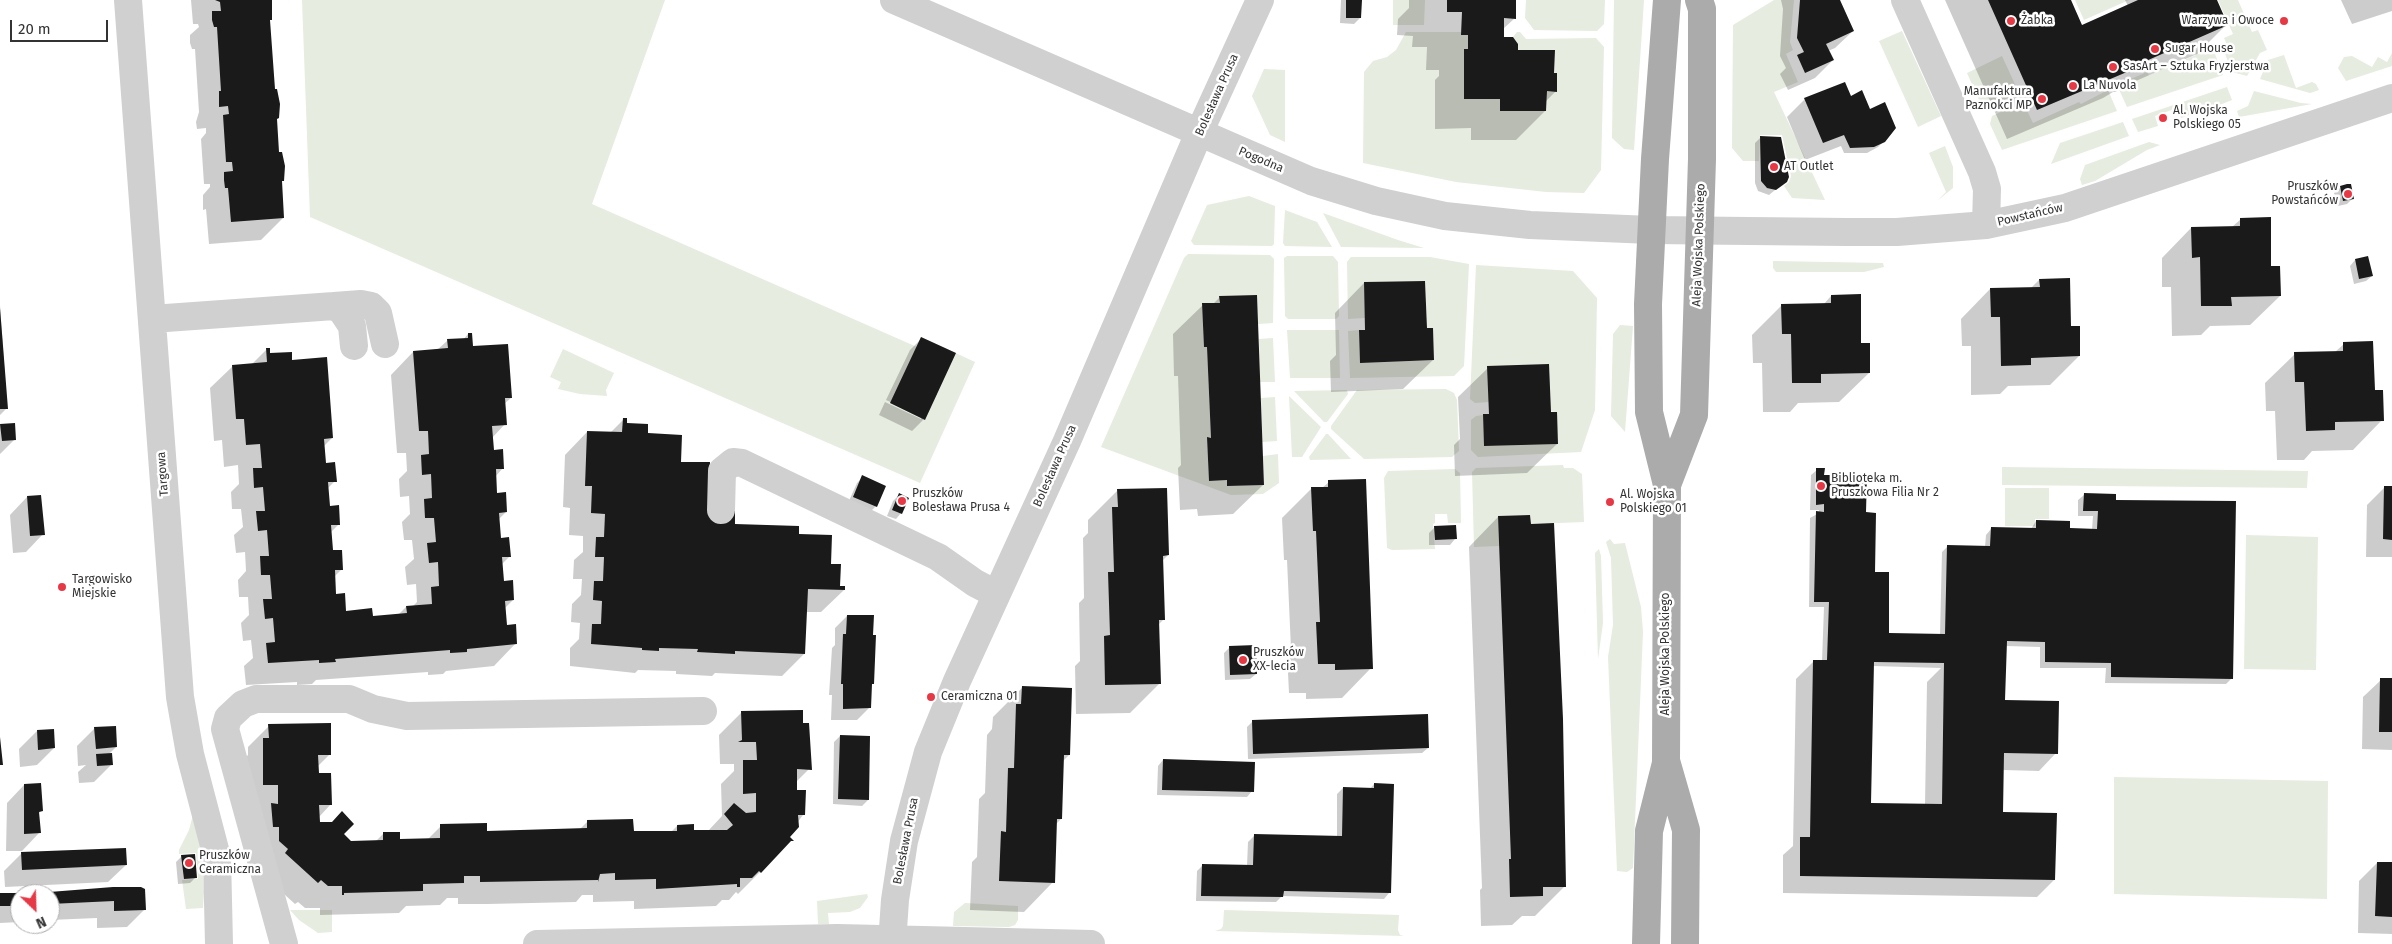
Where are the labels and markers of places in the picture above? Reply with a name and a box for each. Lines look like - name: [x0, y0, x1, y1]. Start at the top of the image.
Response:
- place label: Żabka: [2021, 14, 2053, 28]
- place label: Warzywa i Owoce: [2182, 14, 2274, 28]
- marker: Żabka: [2005, 15, 2017, 27]
- marker: Warzywa i Owoce: [2278, 15, 2290, 27]
- place label: Sugar House: [2165, 42, 2233, 56]
- marker: Sugar House: [2149, 43, 2161, 55]
- place label: SasArt – Sztuka Fryzjerstwa: [2123, 60, 2269, 74]
- marker: SasArt – Sztuka Fryzjerstwa: [2107, 61, 2119, 73]
- place label: La Nuvola: [2083, 79, 2137, 93]
- marker: La Nuvola: [2067, 80, 2079, 92]
- place label: Manufaktura Paznokci MP: [1964, 85, 2032, 113]
- marker: Manufaktura Paznokci MP: [2036, 93, 2048, 105]
- place label: Al. Wojska Polskiego 05: [2173, 104, 2241, 132]
- marker: Al. Wojska Polskiego 05: [2157, 112, 2169, 124]
- place label: AT Outlet: [1784, 160, 1833, 174]
- marker: AT Outlet: [1768, 161, 1780, 173]
- place label: Pruszków Powstańców: [2271, 180, 2338, 208]
- marker: Pruszków Powstańców: [2342, 188, 2354, 200]
- place label: Biblioteka m. Pruszkowa Filia Nr 2: [1831, 472, 1939, 500]
- marker: Biblioteka m. Pruszkowa Filia Nr 2: [1815, 480, 1827, 492]
- place label: Pruszków Bolesława Prusa 4: [912, 487, 1010, 515]
- place label: Al. Wojska Polskiego 01: [1620, 488, 1687, 516]
- marker: Pruszków Bolesława Prusa 4: [896, 495, 908, 507]
- marker: Al. Wojska Polskiego 01: [1604, 496, 1616, 508]
- place label: Targowisko Miejskie: [72, 573, 132, 601]
- marker: Targowisko Miejskie: [56, 581, 68, 593]
- place label: Pruszków XX-lecia: [1253, 646, 1304, 674]
- marker: Pruszków XX-lecia: [1237, 654, 1249, 666]
- place label: Ceramiczna 01: [941, 690, 1018, 704]
- marker: Ceramiczna 01: [925, 691, 937, 703]
- place label: Pruszków Ceramiczna: [199, 849, 261, 877]
- marker: Pruszków Ceramiczna: [183, 857, 195, 869]

